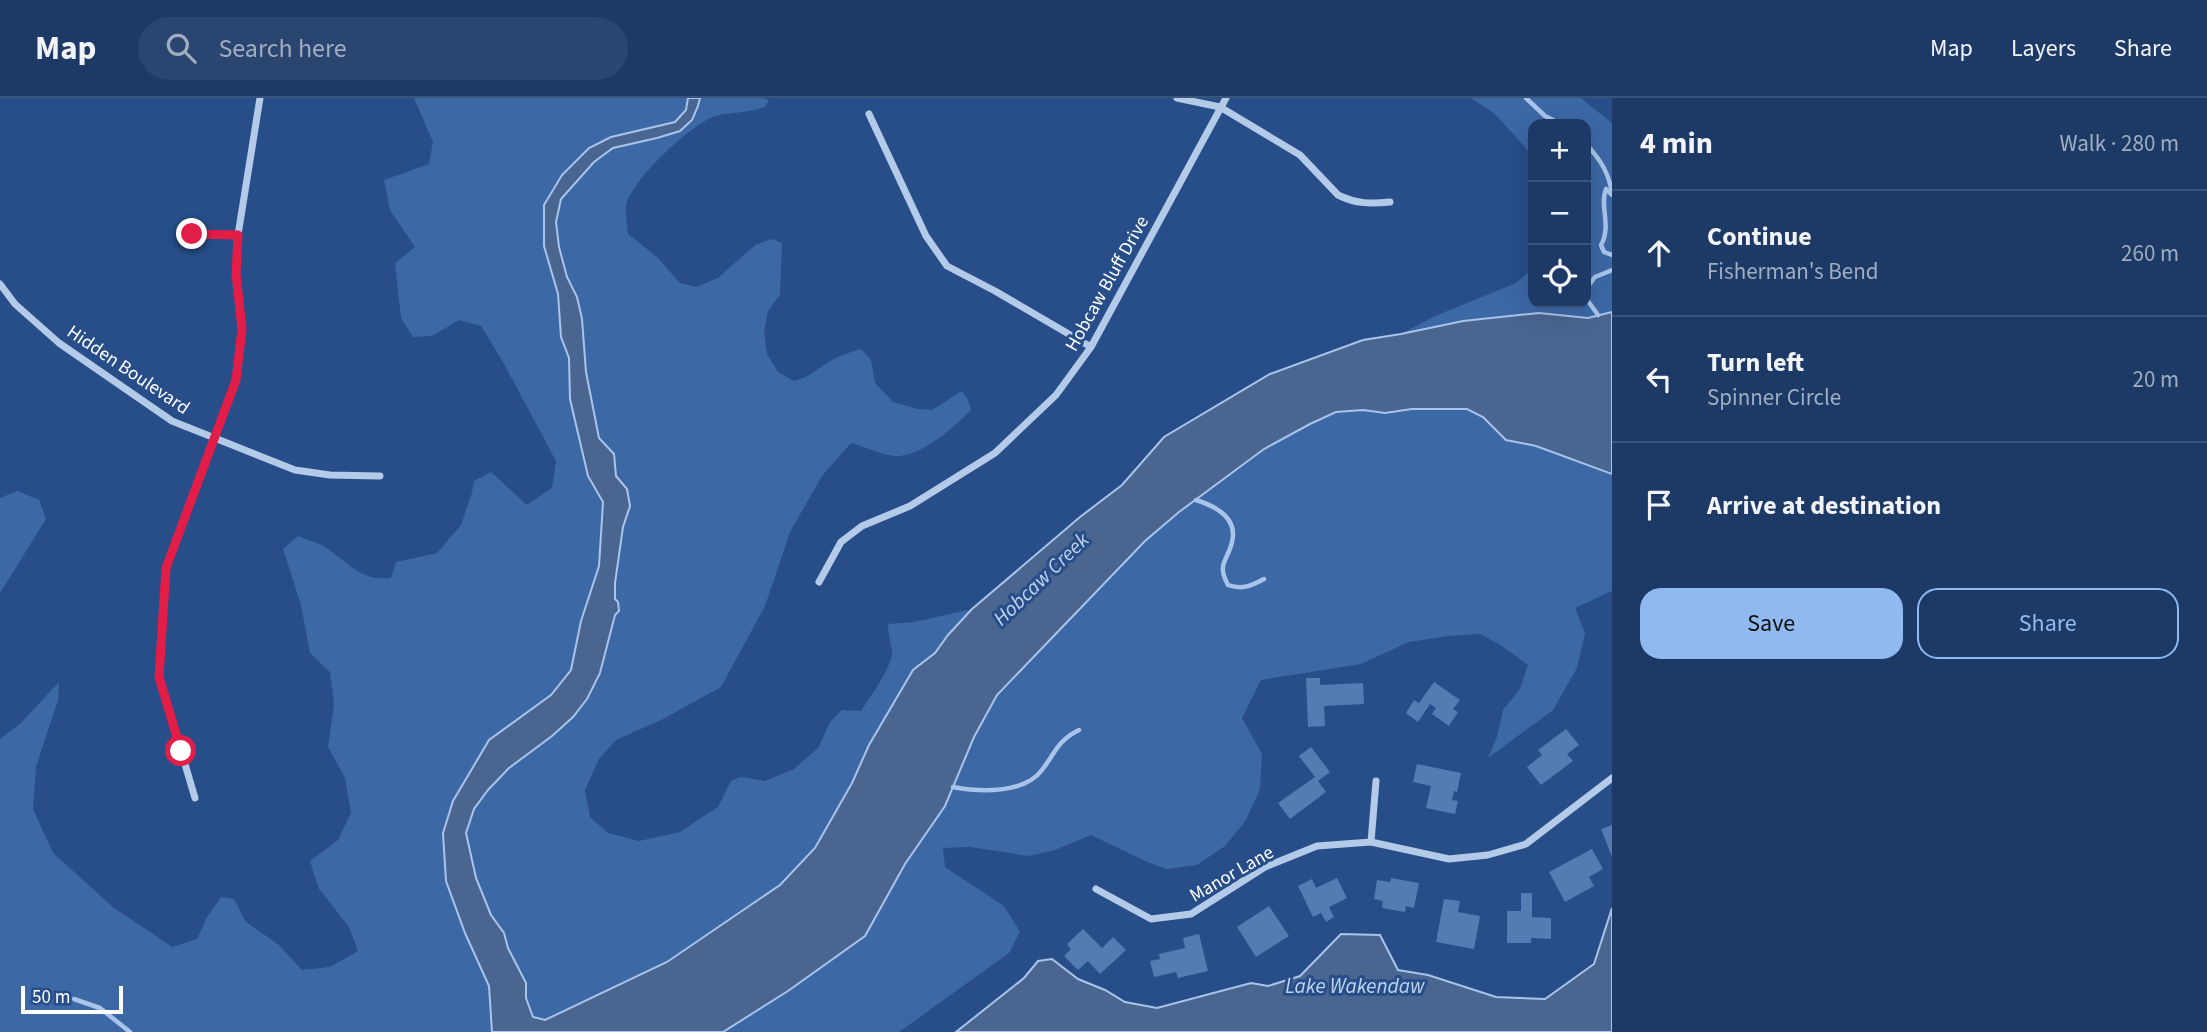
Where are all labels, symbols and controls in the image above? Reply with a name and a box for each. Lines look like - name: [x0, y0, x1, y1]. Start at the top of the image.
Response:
- search box: [138, 17, 628, 80]
- text: Map: [35, 25, 96, 72]
- icon: search: [162, 29, 200, 67]
- text: Search here: [218, 30, 347, 67]
- text: Map: [1930, 31, 1973, 66]
- text: Layers: [2011, 31, 2076, 66]
- text: Share: [2114, 31, 2172, 66]
- map controls: [1528, 119, 1591, 308]
- button: +: [1528, 119, 1591, 182]
- text: 4 min: [1640, 122, 1713, 165]
- text: Walk · 280 m: [2060, 127, 2179, 160]
- button: −: [1528, 182, 1591, 245]
- street label: Hobcaw Bluff Drive: [1059, 211, 1156, 356]
- route end: [176, 218, 207, 249]
- text: Continue: [1707, 218, 1812, 255]
- icon: ahead: [1640, 234, 1678, 272]
- text: 260 m: [2121, 237, 2179, 270]
- button: locate: [1528, 245, 1591, 308]
- text: Fisherman's Bend: [1707, 255, 1879, 288]
- street label: Hidden Boulevard: [61, 319, 195, 421]
- text: Turn left: [1707, 344, 1804, 381]
- icon: left: [1640, 360, 1678, 398]
- text: 20 m: [2132, 363, 2179, 396]
- text: Spinner Circle: [1707, 381, 1841, 414]
- icon: arrive: [1640, 486, 1678, 524]
- text: Arrive at destination: [1707, 487, 1941, 524]
- water label: Hobcaw Creek: [986, 525, 1096, 633]
- button: Save: [1640, 588, 1903, 659]
- button: Share: [1917, 588, 2179, 659]
- route start: [165, 735, 196, 766]
- street label: Manor Lane: [1185, 839, 1279, 909]
- water label: Lake Wakendaw: [1285, 971, 1425, 1001]
- scale bar: [21, 983, 122, 1015]
- text: 50 m: [32, 984, 70, 1011]

